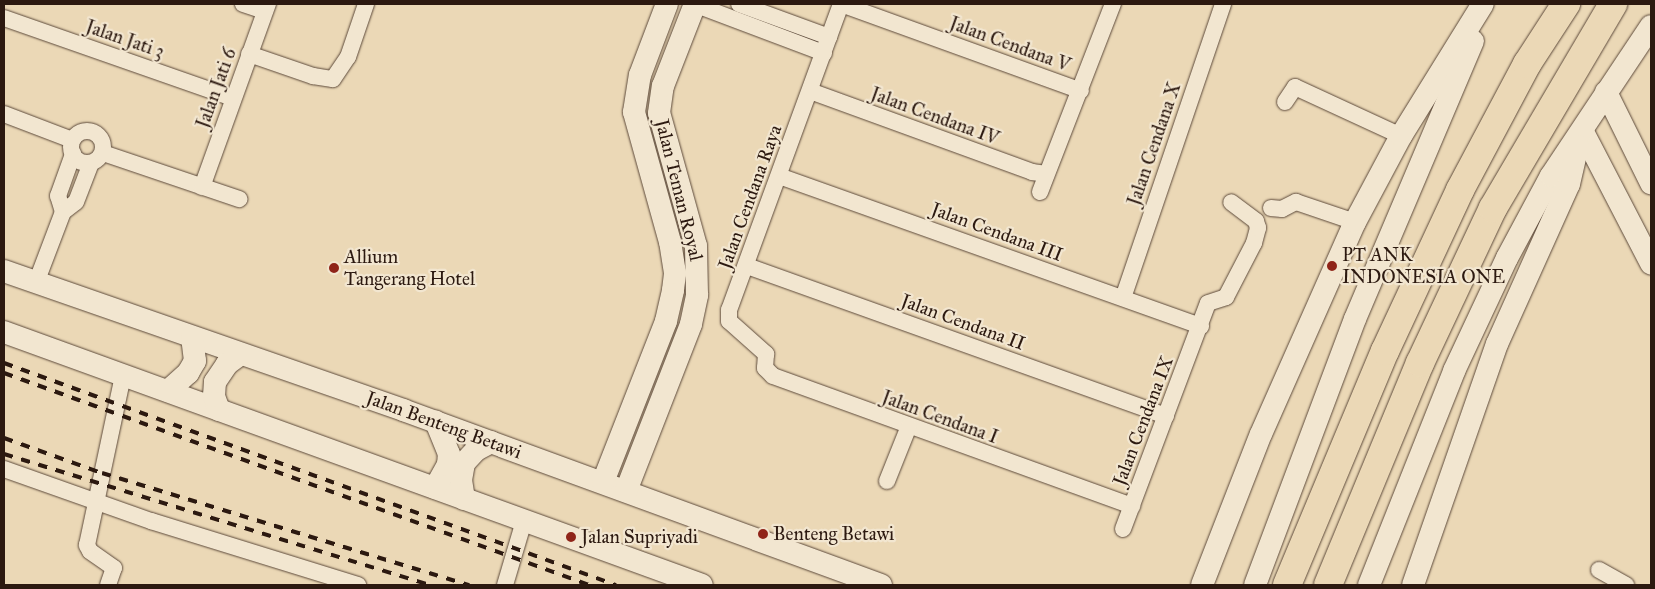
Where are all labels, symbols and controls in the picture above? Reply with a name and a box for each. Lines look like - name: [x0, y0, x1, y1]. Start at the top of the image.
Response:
- street label: Jalan Cendana V: [946, 12, 1074, 76]
- street label: Jalan Jati 3: [83, 15, 167, 63]
- street label: Jalan Jati 6: [191, 45, 241, 131]
- street label: Jalan Cendana X: [1122, 79, 1186, 209]
- street label: Jalan Cendana IV: [868, 82, 1002, 150]
- street label: Jalan Teman Royal: [650, 117, 708, 263]
- street label: Jalan Cendana Raya: [713, 122, 787, 272]
- street label: Jalan Cendana III: [928, 198, 1066, 266]
- place label: PT ANK INDONESIA ONE: [1342, 244, 1505, 288]
- place label: Allium Tangerang Hotel: [344, 246, 475, 290]
- marker: PT ANK INDONESIA ONE: [1326, 260, 1338, 272]
- marker: Allium Tangerang Hotel: [328, 262, 340, 274]
- street label: Jalan Cendana II: [898, 289, 1028, 355]
- street label: Jalan Cendana IX: [1108, 353, 1178, 489]
- street label: Jalan Cendana I: [879, 385, 1001, 449]
- street label: Jalan Benteng Betawi: [363, 386, 525, 464]
- place label: Benteng Betawi: [773, 523, 894, 545]
- place label: Jalan Supriyadi: [581, 526, 698, 548]
- marker: Benteng Betawi: [757, 528, 769, 540]
- marker: Jalan Supriyadi: [565, 531, 577, 543]

